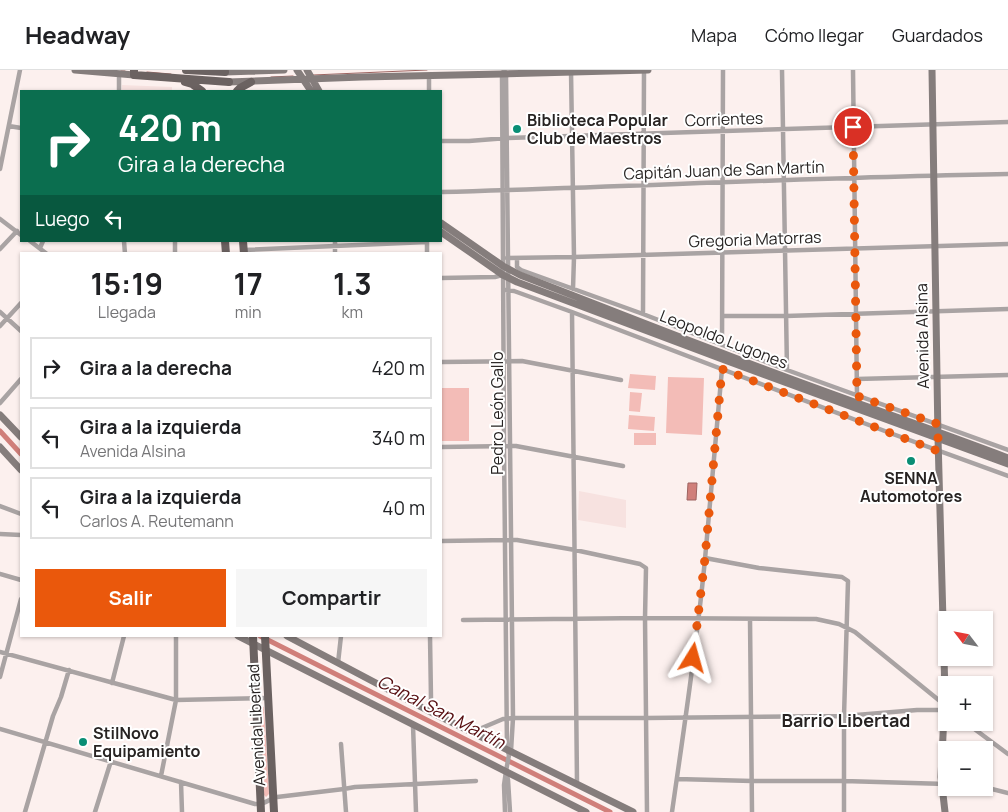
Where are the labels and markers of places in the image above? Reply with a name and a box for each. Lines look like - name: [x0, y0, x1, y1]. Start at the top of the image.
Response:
- pin: [832, 106, 874, 148]
- place label: Biblioteca Popular Club de Maestros: [527, 109, 668, 149]
- marker: Biblioteca Popular Club de Maestros: [511, 123, 523, 135]
- marker: SENNA Automotores: [905, 455, 917, 467]
- place label: SENNA Automotores: [860, 467, 962, 507]
- place label: StilNovo Equipamiento: [93, 722, 201, 762]
- marker: StilNovo Equipamiento: [77, 736, 89, 748]

